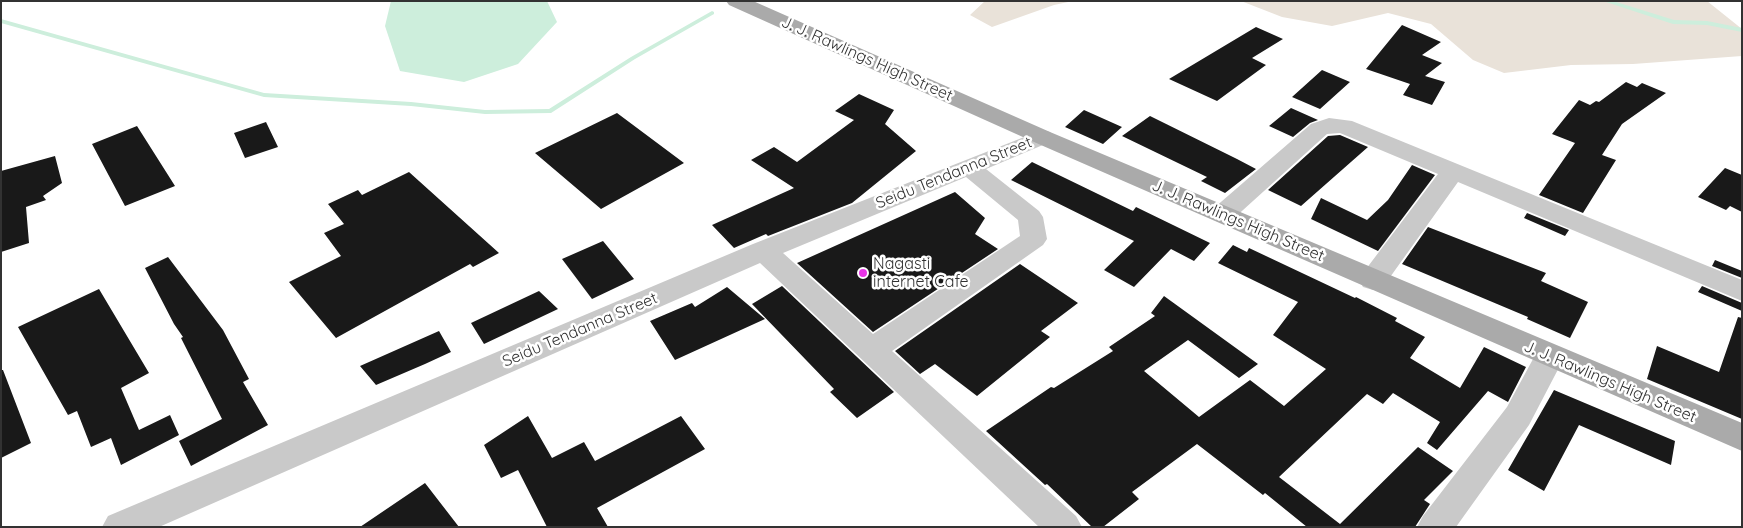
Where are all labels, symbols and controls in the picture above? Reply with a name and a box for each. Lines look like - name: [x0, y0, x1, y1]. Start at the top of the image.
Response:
- street label: J. J. Rawlings High Street: [778, 13, 956, 105]
- street label: Seidu Tendanna Street: [873, 133, 1035, 213]
- street label: J. J. Rawlings High Street: [1149, 176, 1327, 266]
- place label: Nagasti internet Cafe: [873, 254, 969, 292]
- marker: Nagasti internet Cafe: [857, 267, 869, 279]
- street label: Seidu Tendanna Street: [500, 289, 660, 371]
- street label: J. J. Rawlings High Street: [1521, 337, 1699, 427]

